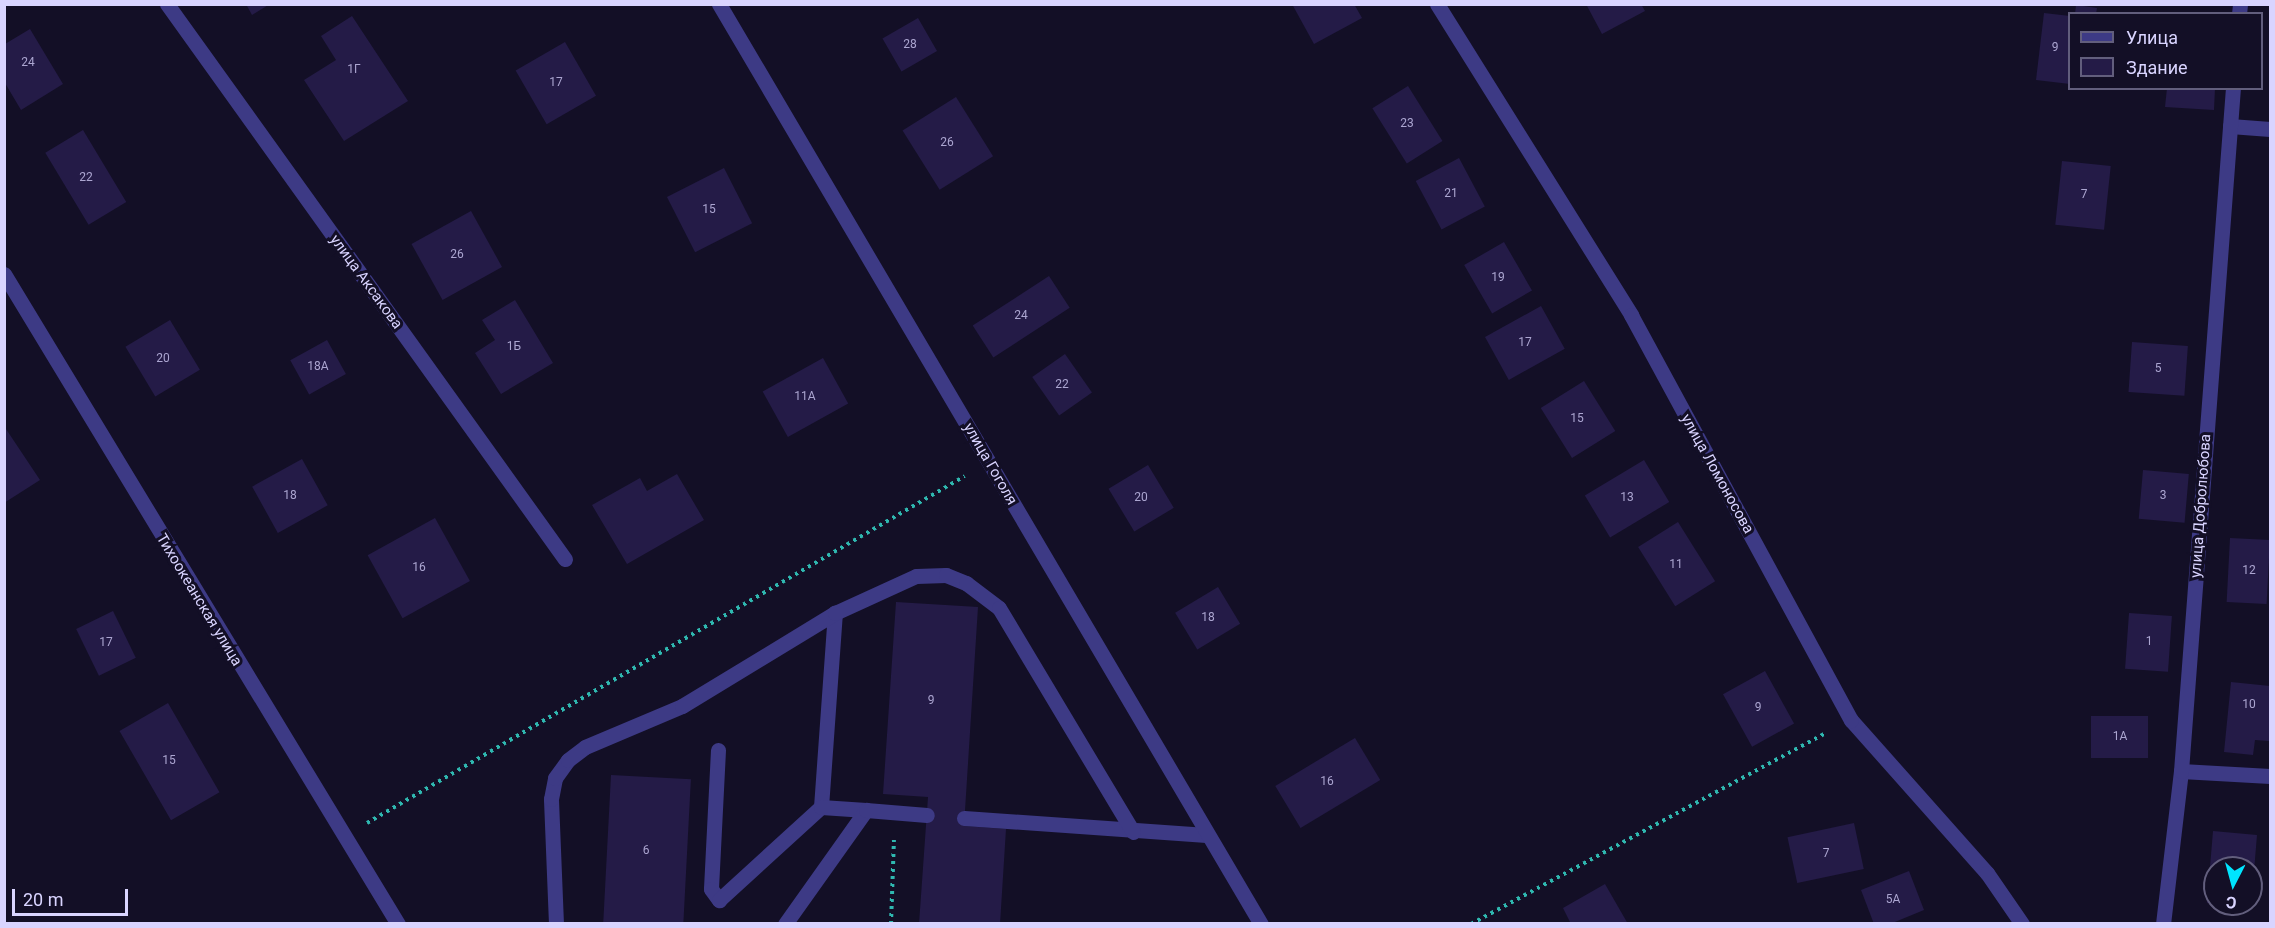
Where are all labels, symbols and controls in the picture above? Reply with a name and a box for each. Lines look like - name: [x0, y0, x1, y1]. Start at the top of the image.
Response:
- legend: [2068, 12, 2263, 90]
- text: Улица: [2126, 27, 2178, 48]
- house number: 28: [903, 38, 917, 52]
- house number: 9: [2052, 41, 2058, 55]
- house number: 24: [21, 56, 35, 70]
- text: Здание: [2126, 57, 2188, 78]
- house number: 1Г: [347, 63, 361, 77]
- house number: 17: [549, 76, 563, 90]
- house number: 23: [1400, 117, 1414, 131]
- house number: 26: [940, 136, 954, 150]
- house number: 22: [79, 171, 93, 185]
- house number: 21: [1444, 187, 1458, 201]
- house number: 7: [2081, 188, 2087, 202]
- house number: 15: [702, 203, 716, 217]
- street label: улица Аксакова: [326, 231, 406, 333]
- house number: 26: [450, 248, 464, 262]
- house number: 19: [1491, 271, 1505, 285]
- house number: 24: [1014, 309, 1028, 323]
- house number: 17: [1518, 336, 1532, 350]
- house number: 1Б: [507, 340, 521, 354]
- house number: 20: [156, 352, 170, 366]
- house number: 18А: [307, 360, 329, 374]
- house number: 5: [2155, 362, 2161, 376]
- house number: 22: [1055, 378, 1069, 392]
- house number: 11А: [794, 390, 816, 404]
- street label: улица Ломоносова: [1677, 411, 1757, 537]
- house number: 15: [1570, 412, 1584, 426]
- street label: улица Гоголя: [959, 420, 1021, 508]
- street label: улица Добролюбова: [2187, 433, 2215, 579]
- house number: 18: [283, 489, 297, 503]
- house number: 3: [2160, 489, 2166, 503]
- house number: 20: [1134, 491, 1148, 505]
- house number: 13: [1620, 491, 1634, 505]
- street label: Тихоокеанская улица: [152, 531, 246, 669]
- house number: 11: [1669, 558, 1683, 572]
- house number: 16: [412, 561, 426, 575]
- house number: 12: [2242, 564, 2256, 578]
- house number: 18: [1201, 611, 1215, 625]
- house number: 1: [2146, 635, 2152, 649]
- house number: 17: [99, 636, 113, 650]
- house number: 9: [928, 694, 934, 708]
- house number: 10: [2242, 698, 2256, 712]
- house number: 9: [1755, 701, 1761, 715]
- house number: 1А: [2113, 730, 2127, 744]
- house number: 15: [162, 754, 176, 768]
- house number: 16: [1320, 775, 1334, 789]
- house number: 6: [643, 844, 649, 858]
- house number: 7: [1823, 847, 1829, 861]
- north arrow: [2203, 856, 2263, 916]
- scale bar: [15, 877, 130, 915]
- text: 20 m: [23, 889, 63, 910]
- text: С: [2225, 892, 2237, 912]
- house number: 5А: [1886, 893, 1900, 907]

